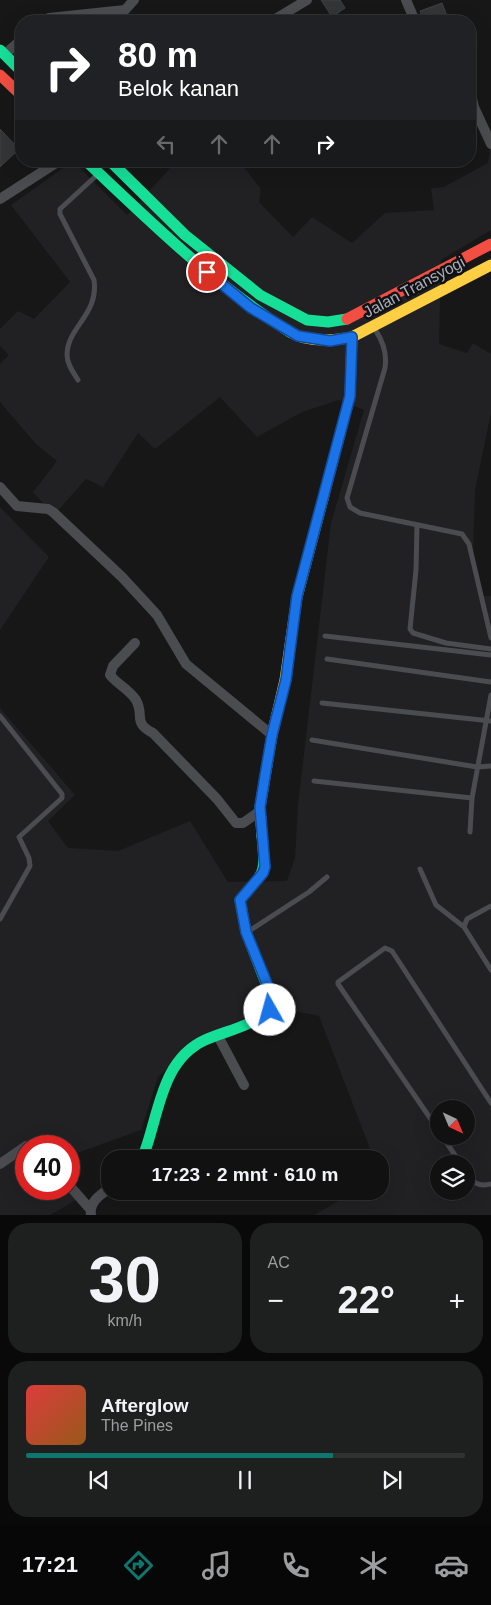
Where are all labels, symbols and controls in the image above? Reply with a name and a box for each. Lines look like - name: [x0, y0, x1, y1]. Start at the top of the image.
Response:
- icon: right: [35, 35, 100, 100]
- text: 80 m: [118, 35, 198, 74]
- text: Belok kanan: [118, 76, 239, 101]
- icon: left: [152, 130, 180, 158]
- icon: ahead: [205, 130, 233, 158]
- icon: ahead: [258, 130, 286, 158]
- icon: right: [311, 130, 339, 158]
- pin: [186, 251, 228, 293]
- street label: Jalan Transyogi: [361, 253, 467, 321]
- icon: arrive: [193, 258, 221, 286]
- position arrow: [243, 983, 295, 1035]
- north arrow: [430, 1100, 475, 1145]
- map controls: [430, 1100, 475, 1200]
- speed limit sign: 40: [15, 1135, 80, 1200]
- button: layers: [430, 1155, 475, 1200]
- text: 17:23 · 2 mnt · 610 m: [152, 1164, 338, 1185]
- text: 30: [89, 1243, 161, 1316]
- text: AC: [268, 1254, 290, 1271]
- text: 22°: [338, 1279, 395, 1321]
- text: −: [268, 1285, 284, 1316]
- text: +: [449, 1285, 465, 1316]
- text: km/h: [107, 1312, 142, 1329]
- text: Afterglow: [101, 1395, 189, 1416]
- text: The Pines: [101, 1417, 173, 1434]
- icon: previous: [85, 1466, 113, 1494]
- icon: pause: [231, 1466, 259, 1494]
- icon: next: [378, 1466, 406, 1494]
- icon: directions: [121, 1548, 156, 1583]
- icon: music: [199, 1548, 234, 1583]
- icon: phone: [278, 1548, 313, 1583]
- icon: climate: [356, 1548, 391, 1583]
- icon: car: [434, 1548, 469, 1583]
- text: 17:21: [22, 1552, 78, 1577]

